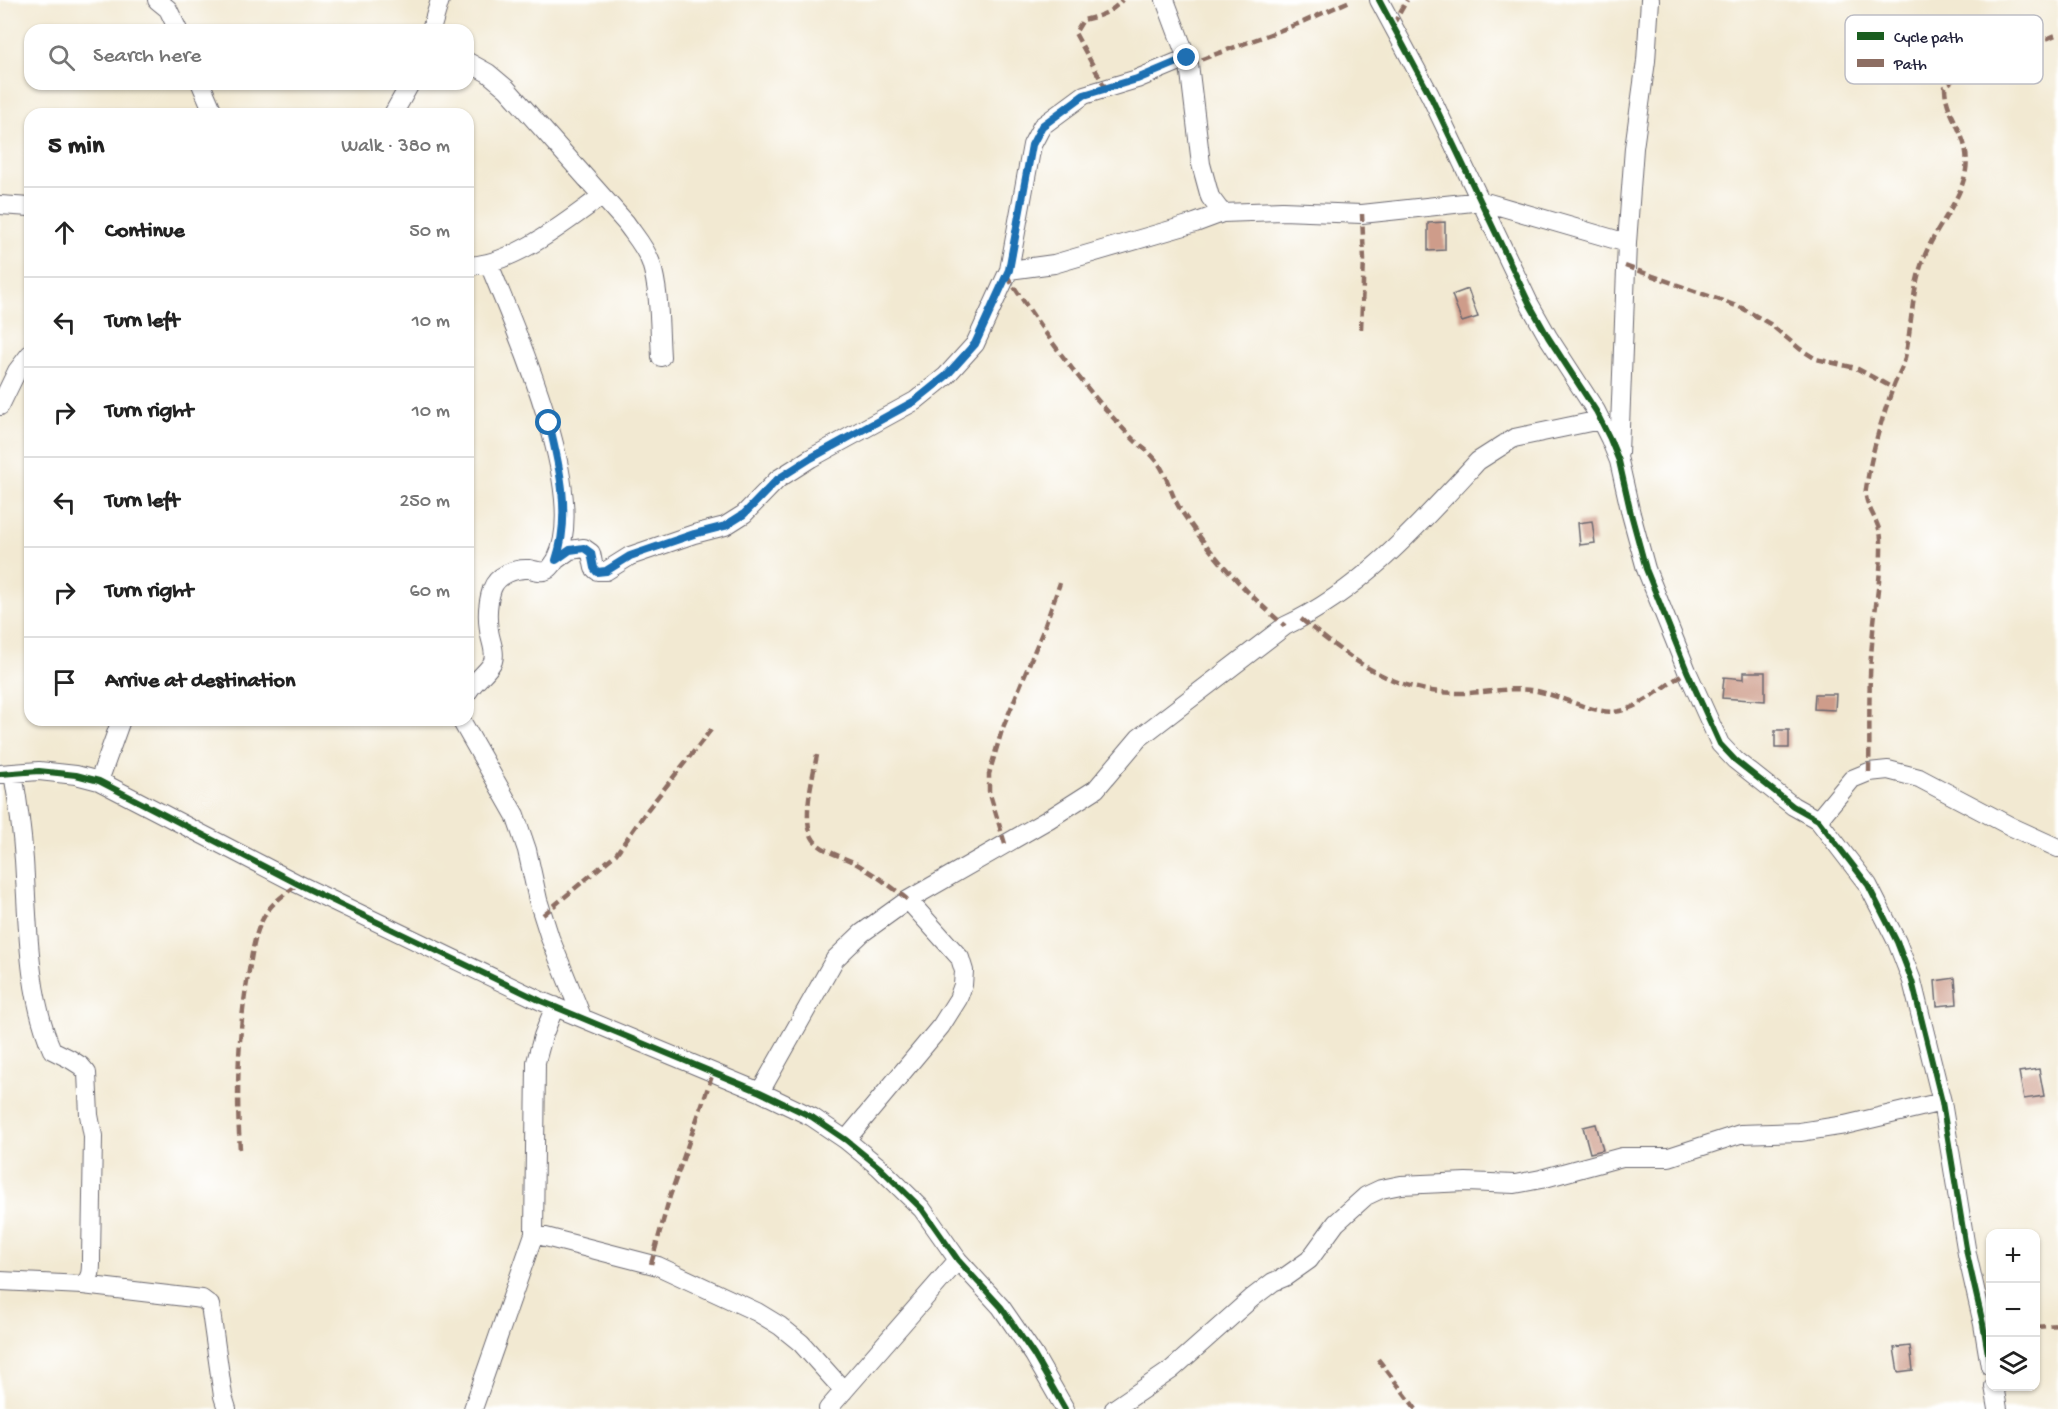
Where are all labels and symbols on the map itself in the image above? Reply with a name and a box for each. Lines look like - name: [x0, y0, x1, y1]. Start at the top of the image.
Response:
- legend: [1845, 15, 2043, 84]
- text: Cycle path: [1894, 30, 1964, 49]
- route end: [1173, 44, 1199, 70]
- text: Path: [1893, 57, 1927, 76]
- route start: [535, 409, 561, 435]

